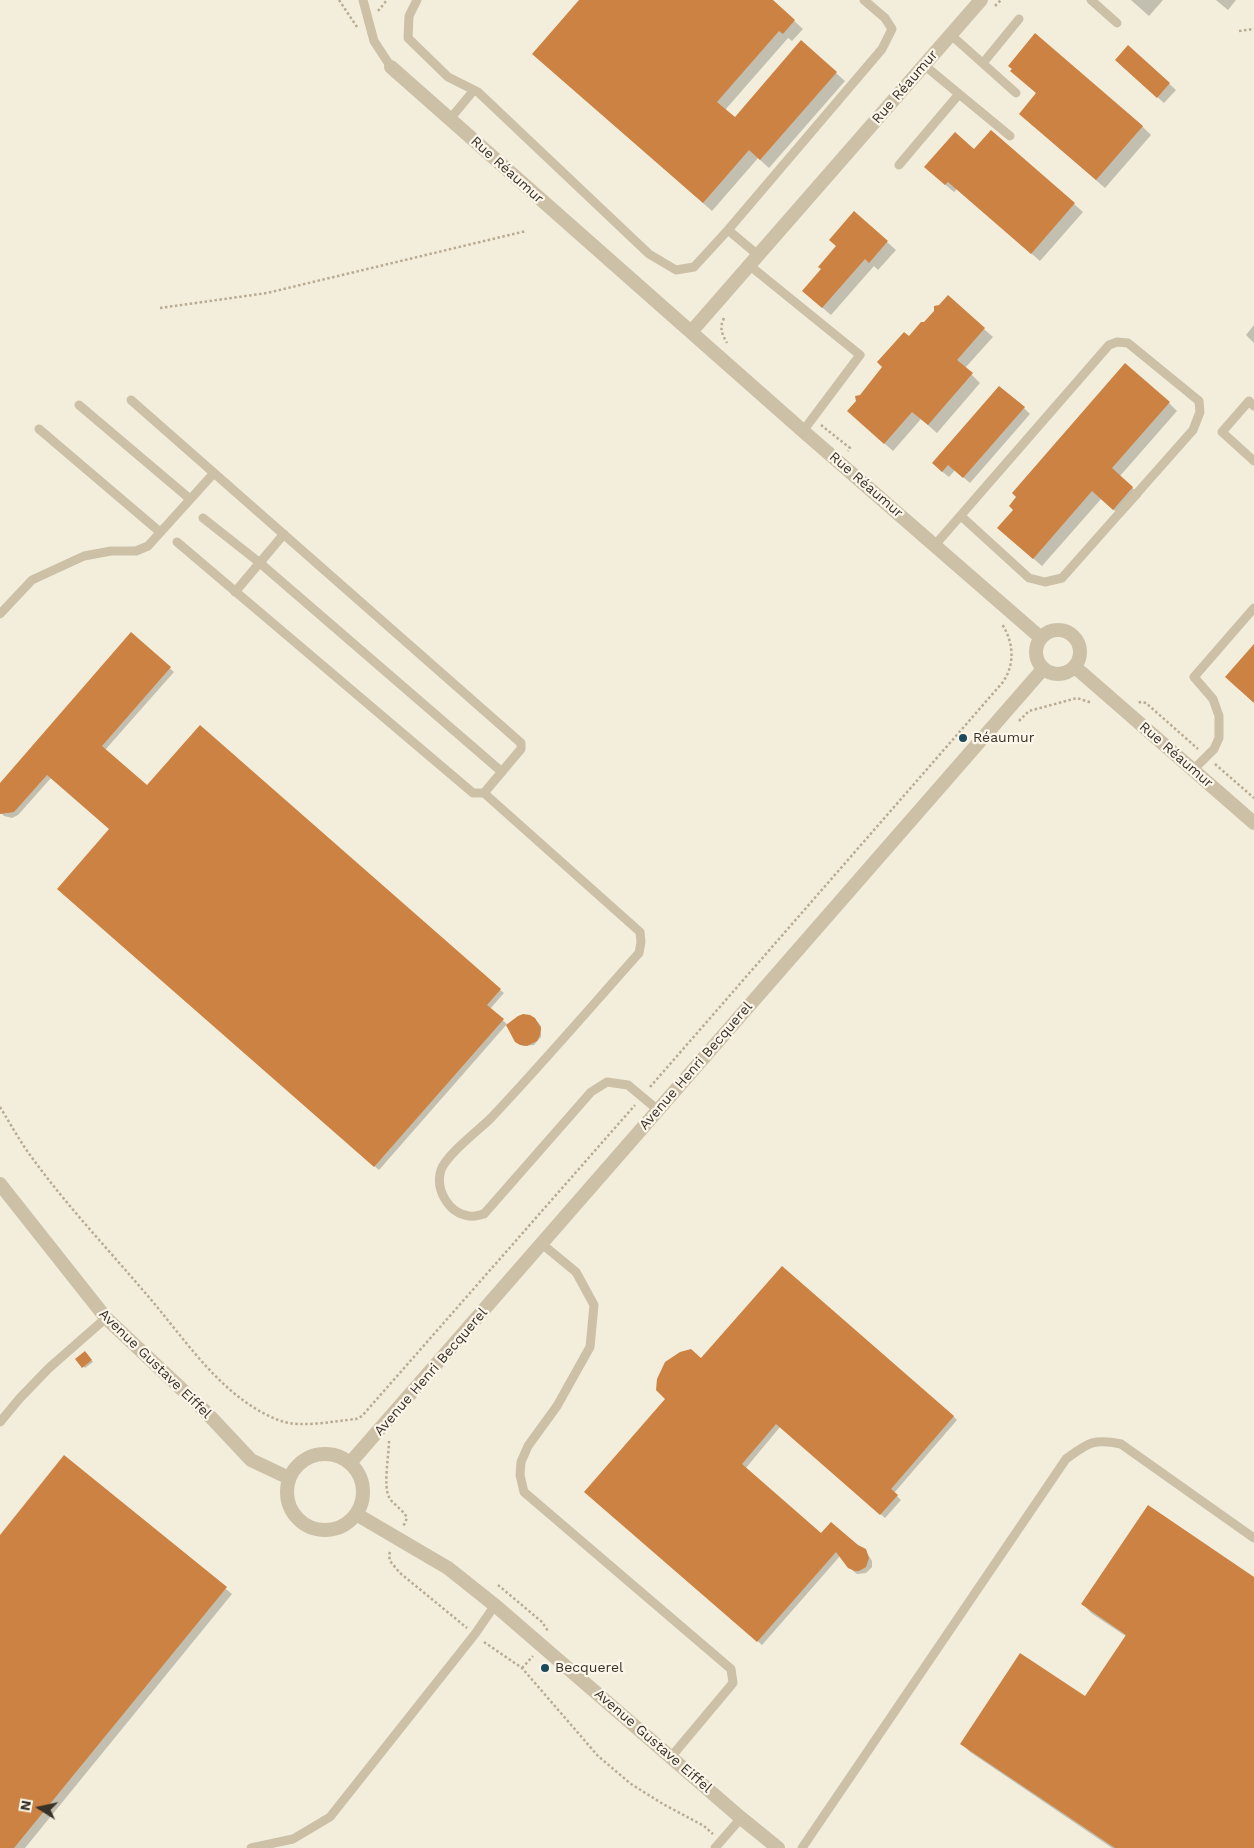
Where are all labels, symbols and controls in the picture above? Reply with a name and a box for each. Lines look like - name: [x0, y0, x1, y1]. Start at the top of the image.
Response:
- street label: Rue Réaumur: [868, 47, 942, 127]
- street label: Rue Réaumur: [467, 133, 547, 207]
- street label: Rue Réaumur: [826, 448, 906, 522]
- street label: Rue Réaumur: [1136, 718, 1216, 792]
- place label: Réaumur: [973, 730, 1034, 746]
- marker: Réaumur: [957, 732, 969, 744]
- street label: Avenue Henri Becquerel: [636, 999, 756, 1133]
- street label: Avenue Henri Becquerel: [371, 1305, 491, 1439]
- street label: Avenue Gustave Eiffel: [95, 1306, 215, 1422]
- place label: Becquerel: [555, 1660, 623, 1676]
- marker: Becquerel: [539, 1662, 551, 1674]
- street label: Avenue Gustave Eiffel: [591, 1685, 715, 1797]
- north arrow: [15, 1783, 65, 1833]
- text: N: [16, 1799, 34, 1812]

